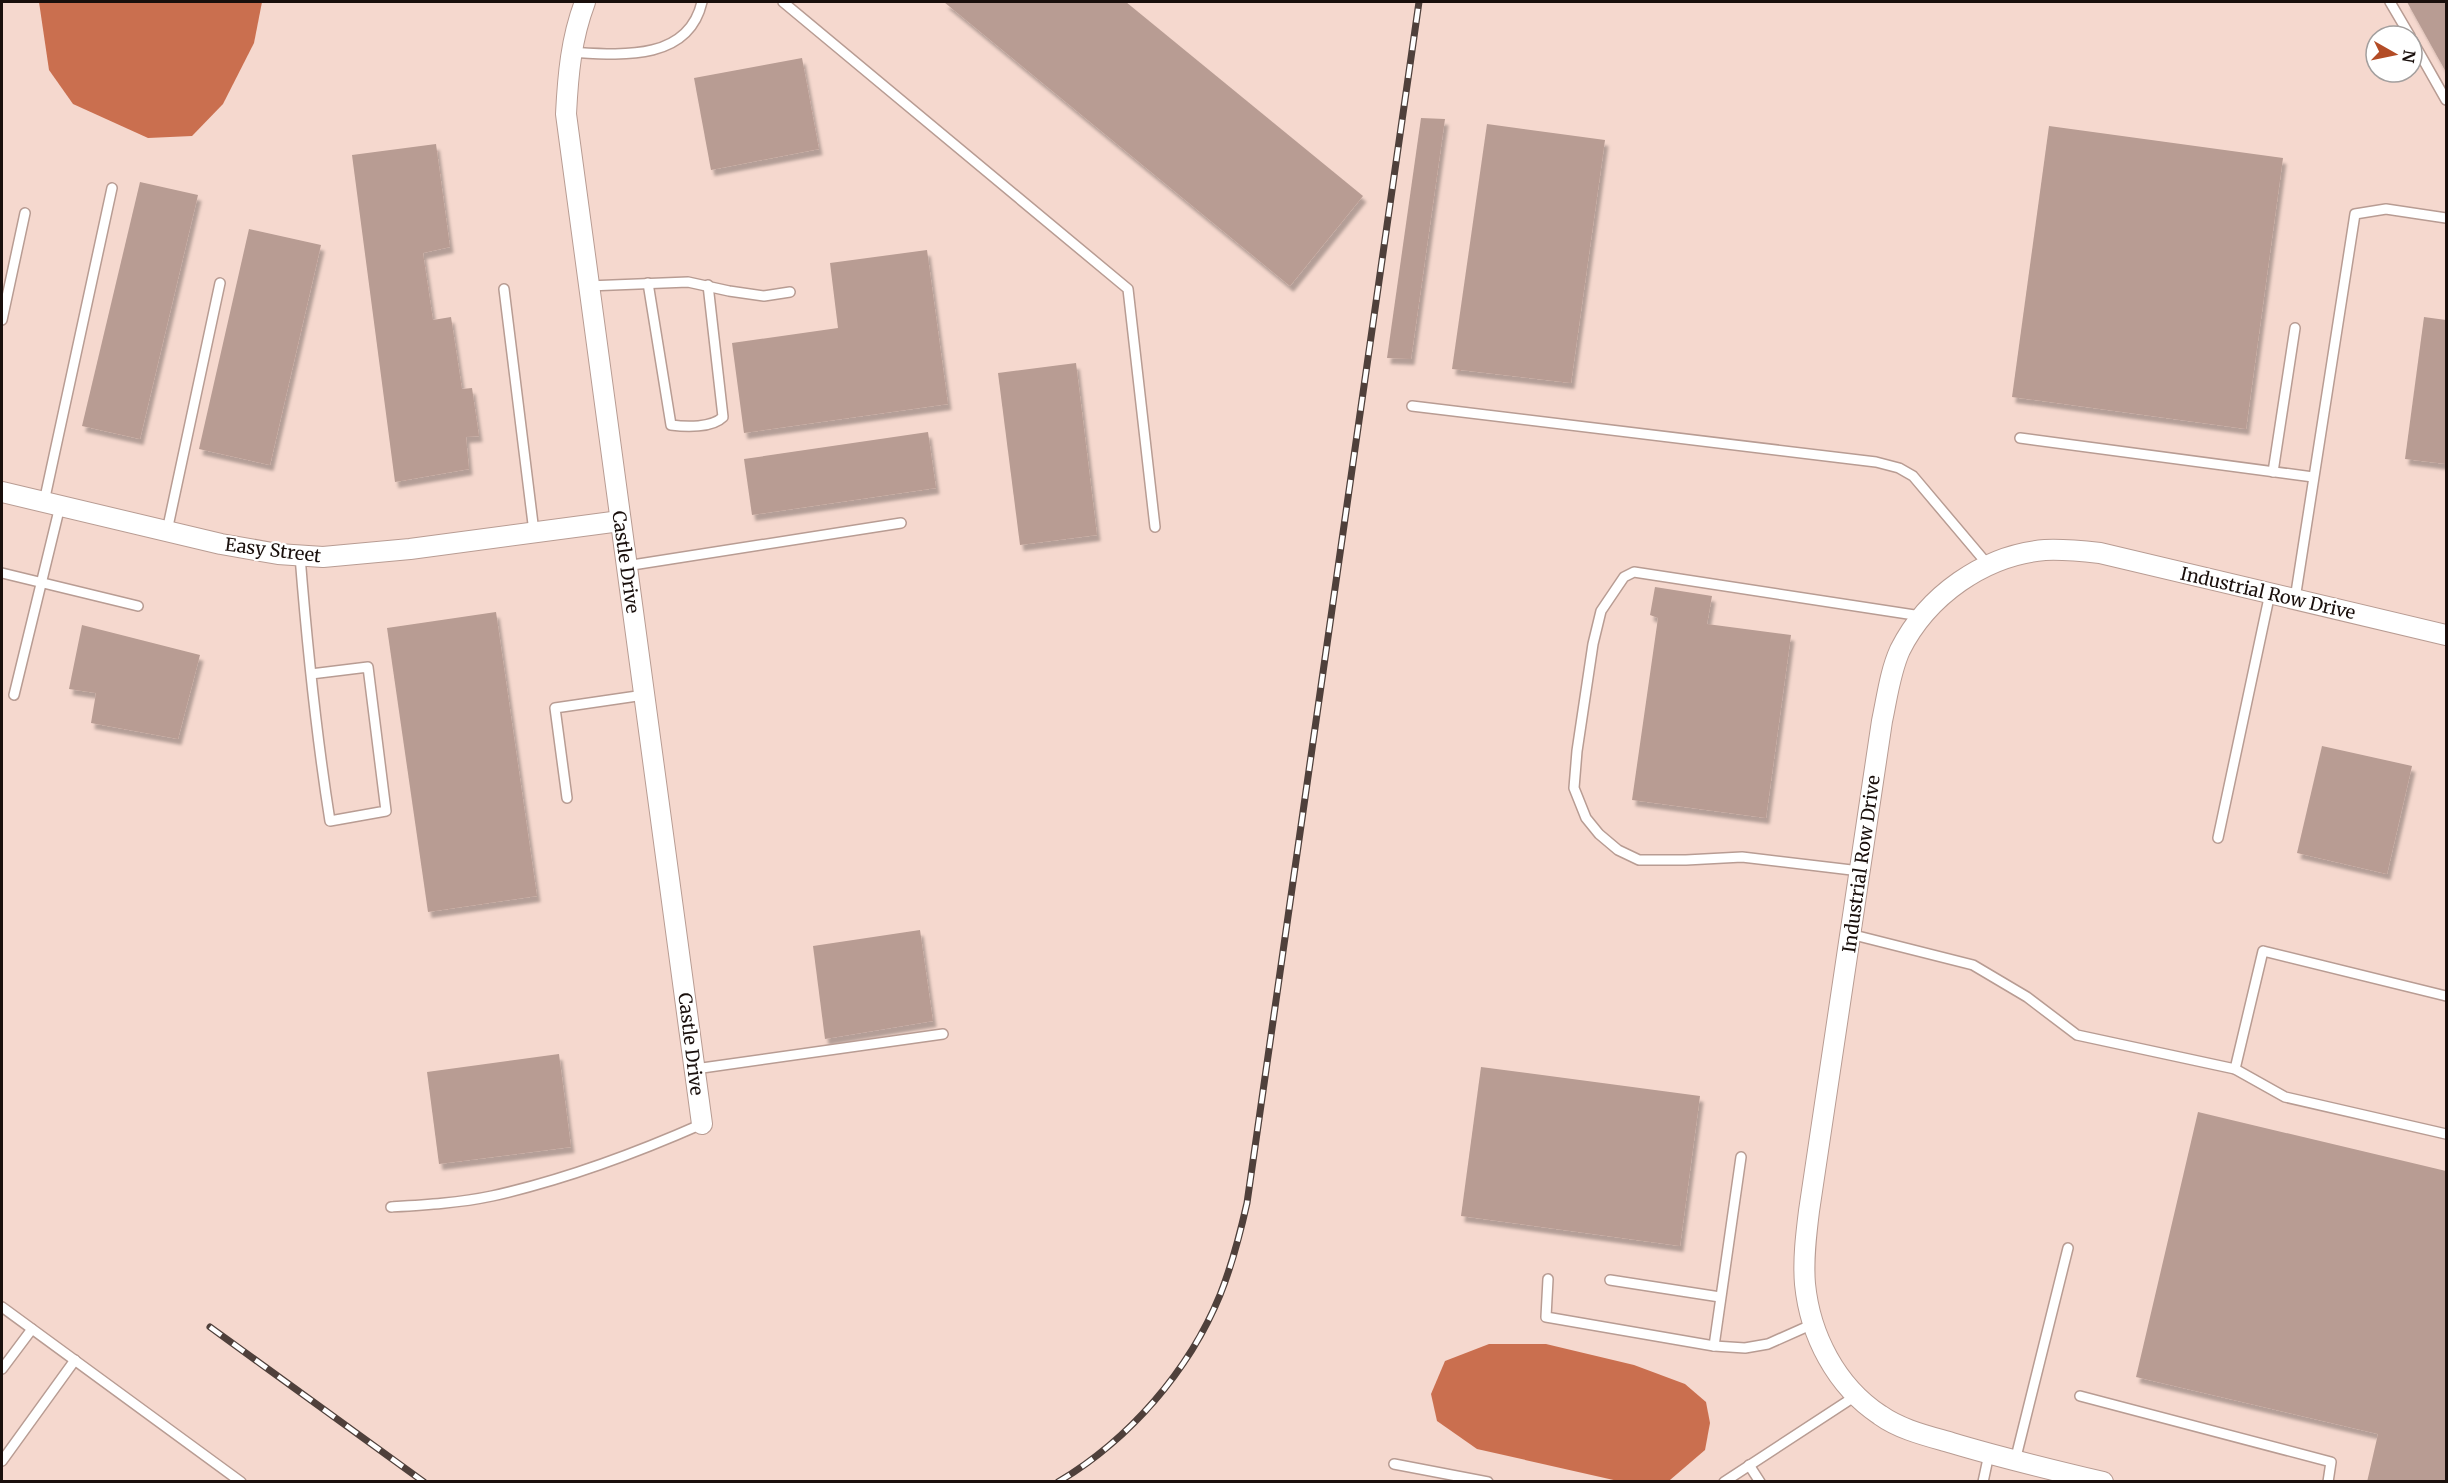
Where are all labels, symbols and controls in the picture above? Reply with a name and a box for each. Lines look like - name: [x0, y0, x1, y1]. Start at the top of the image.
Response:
- north arrow: [2364, 24, 2424, 84]
- text: N: [2398, 49, 2420, 65]
- street label: Castle Drive: [607, 509, 645, 615]
- street label: Easy Street: [224, 533, 322, 567]
- street label: Industrial Row Drive: [2178, 562, 2358, 624]
- street label: Industrial Row Drive: [1837, 774, 1885, 954]
- street label: Castle Drive: [673, 991, 709, 1097]

